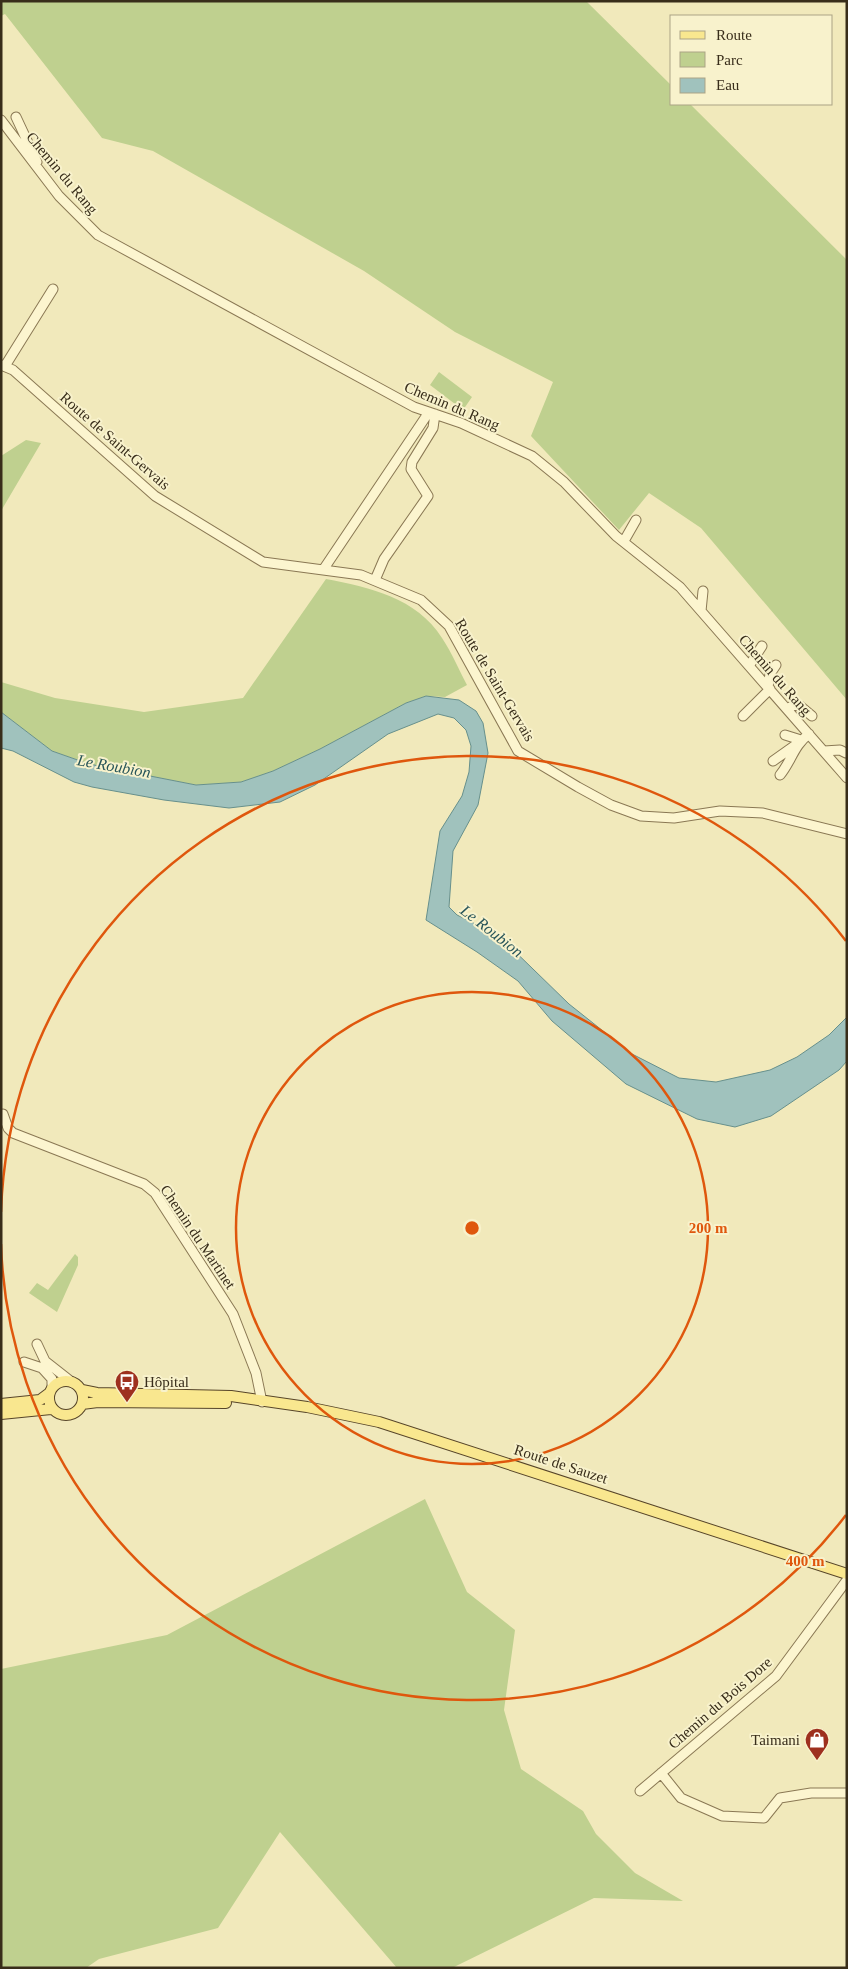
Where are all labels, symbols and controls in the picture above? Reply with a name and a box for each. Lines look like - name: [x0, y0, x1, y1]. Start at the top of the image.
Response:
- legend: [670, 15, 833, 105]
- text: Route: [716, 27, 752, 43]
- text: Parc: [716, 52, 743, 68]
- text: Eau: [716, 77, 740, 93]
- street label: Chemin du Rang: [23, 129, 101, 217]
- street label: Chemin du Rang: [402, 379, 502, 433]
- street label: Route de Saint-Gervais: [57, 389, 173, 493]
- street label: Route de Saint-Gervais: [452, 616, 538, 744]
- street label: Chemin du Rang: [736, 631, 815, 719]
- water label: Le Roubion: [75, 751, 152, 781]
- water label: Le Roubion: [457, 901, 526, 961]
- street label: Chemin du Martinet: [157, 1182, 239, 1293]
- centre of rings: [463, 1219, 481, 1237]
- text: 200 m: [689, 1220, 728, 1236]
- bus stop icon: Hôpital: [114, 1369, 140, 1403]
- place label: Hôpital: [144, 1374, 189, 1390]
- street label: Route de Sauzet: [512, 1441, 611, 1487]
- text: 400 m: [786, 1553, 825, 1569]
- street label: Chemin du Bois Dore: [665, 1654, 775, 1752]
- shop icon: Taimani: [804, 1727, 830, 1761]
- place label: Taimani: [751, 1732, 800, 1748]

